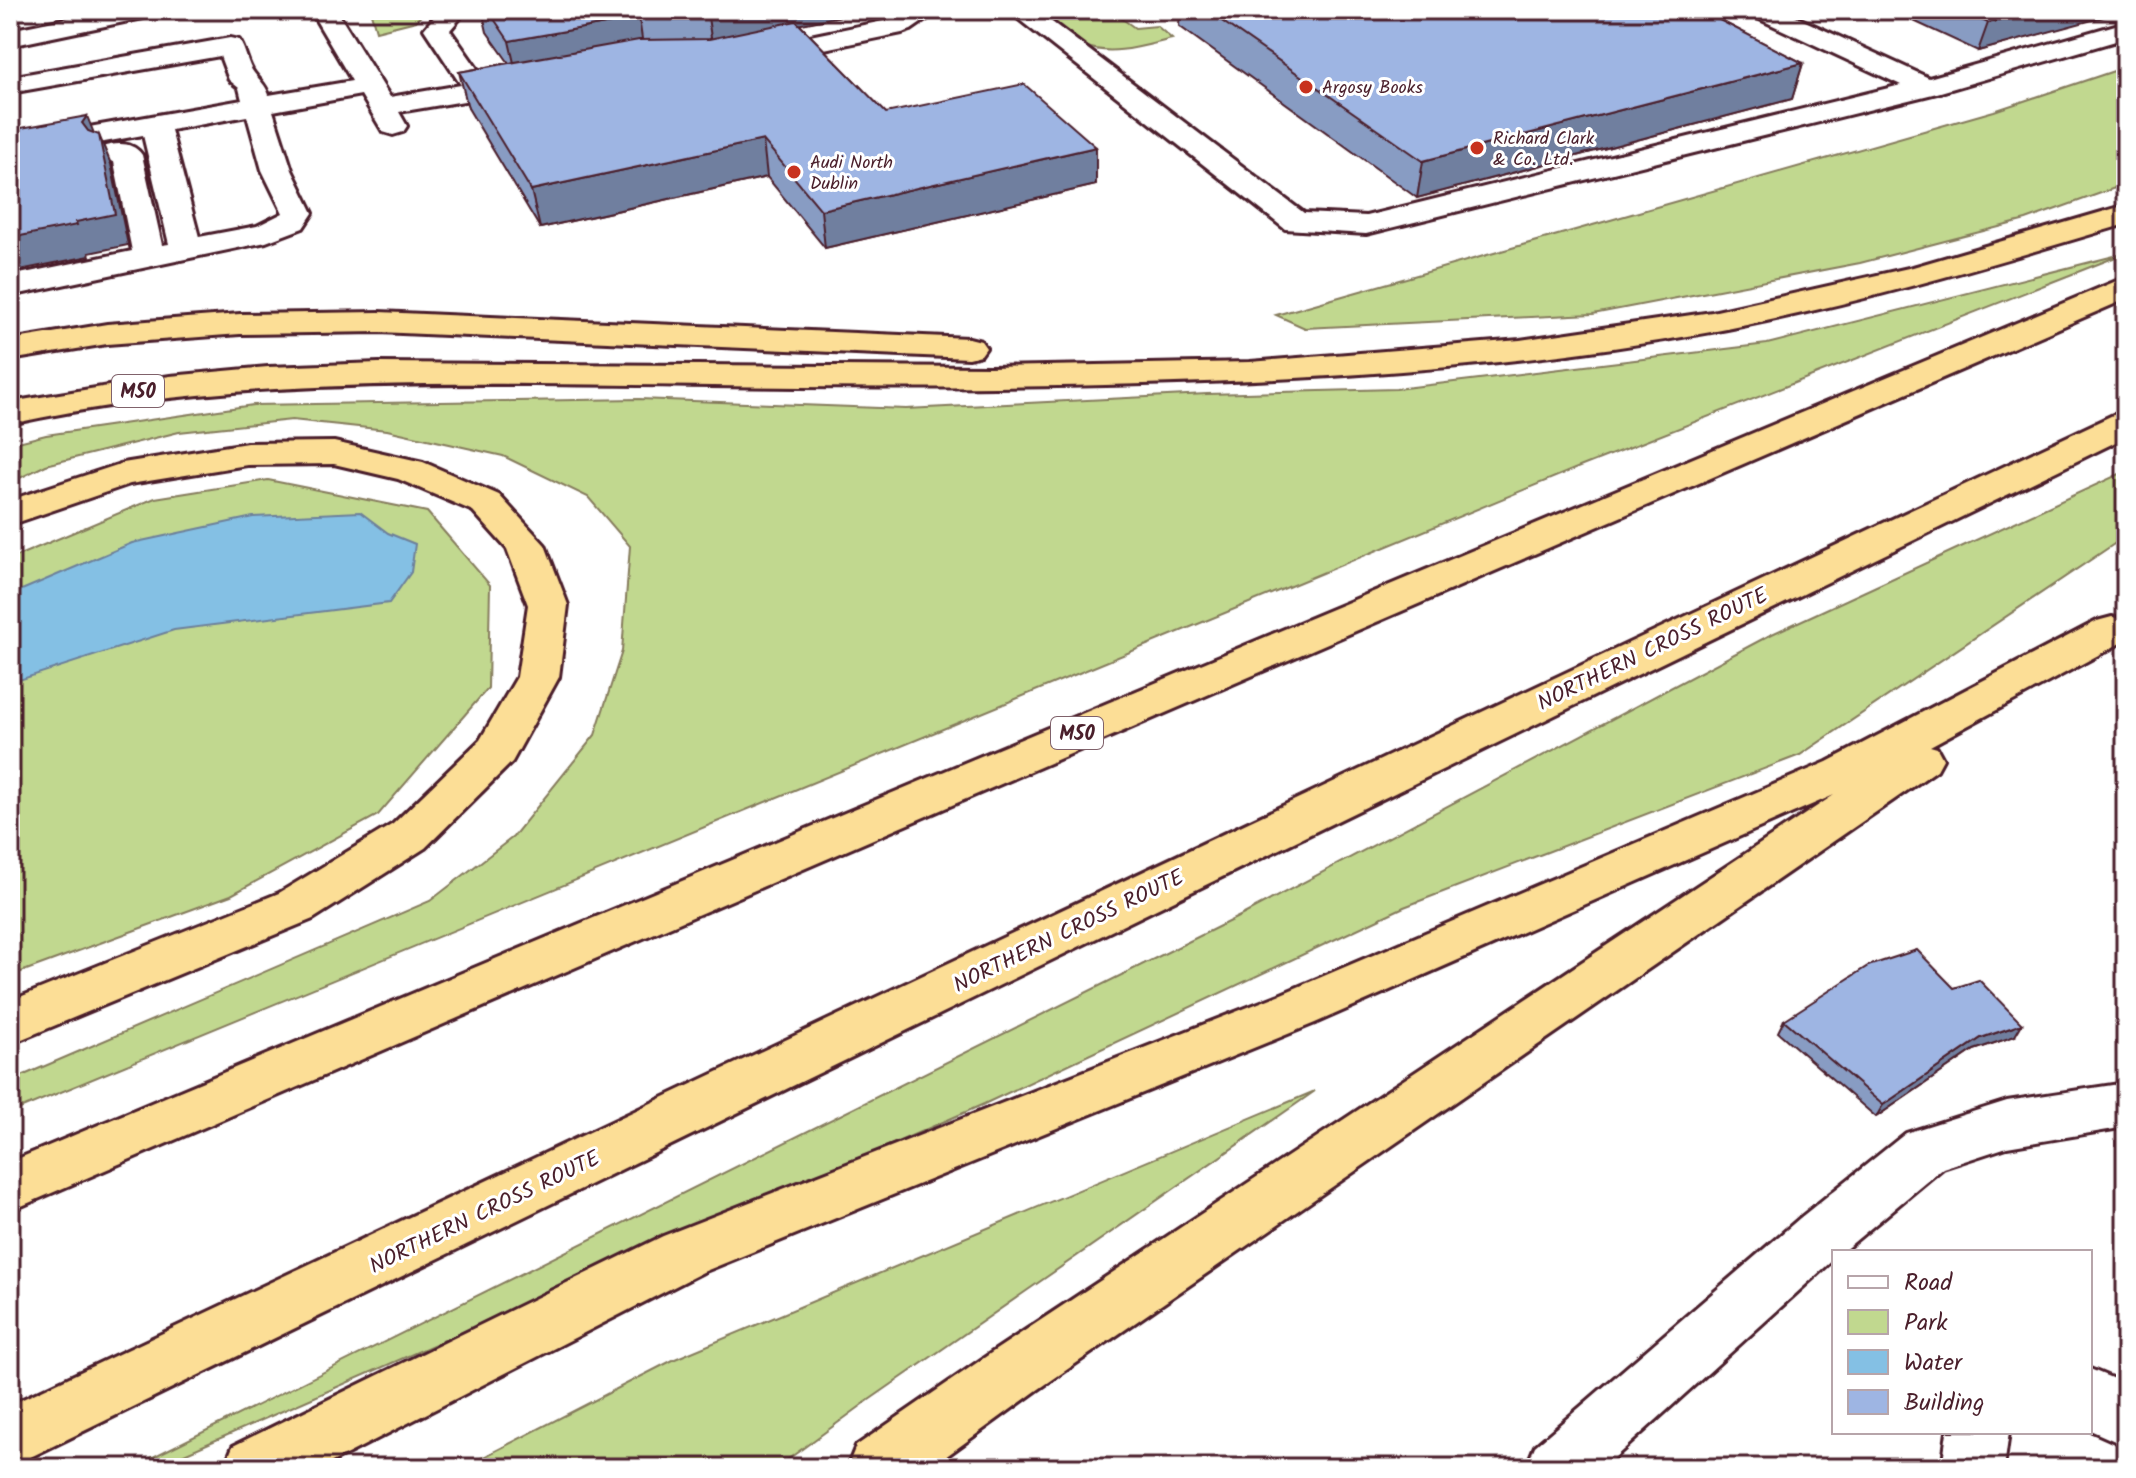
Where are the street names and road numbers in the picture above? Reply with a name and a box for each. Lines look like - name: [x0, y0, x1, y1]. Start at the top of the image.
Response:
- road number: M50: [112, 375, 164, 407]
- street label: NORTHERN CROSS ROUTE: [1532, 579, 1775, 721]
- road number: M50: [1051, 717, 1103, 749]
- street label: NORTHERN CROSS ROUTE: [948, 861, 1191, 1003]
- street label: NORTHERN CROSS ROUTE: [364, 1142, 607, 1284]

